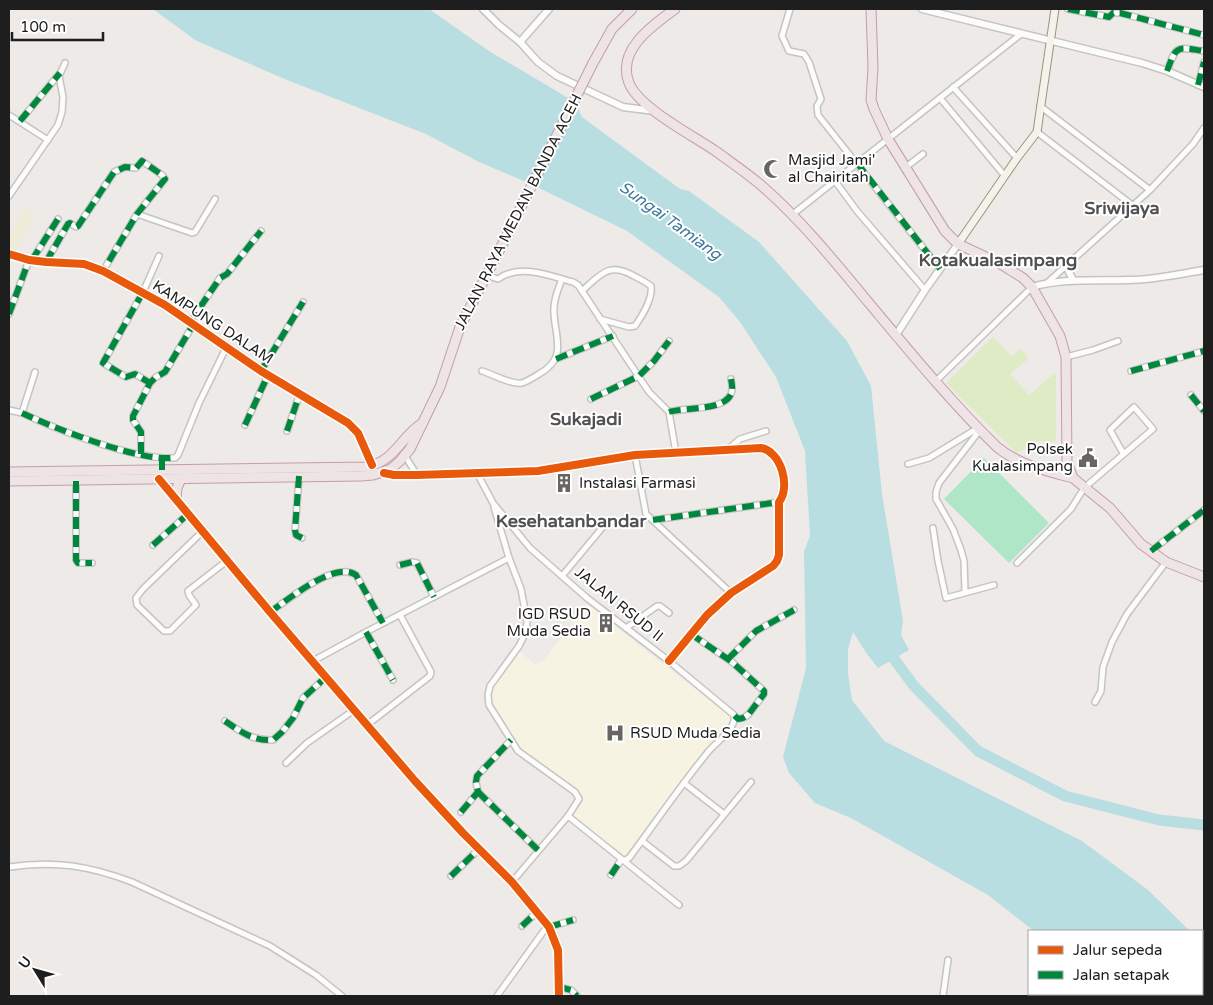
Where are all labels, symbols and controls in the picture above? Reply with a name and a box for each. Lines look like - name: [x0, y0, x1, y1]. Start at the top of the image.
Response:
- scale bar: [12, 10, 104, 42]
- text: 100 m: [20, 18, 66, 36]
- street label: JALAN RAYA MEDAN BANDA ACEH: [450, 91, 586, 333]
- place label: Masjid Jami' al Chairitah: [788, 151, 875, 186]
- mosque icon: Masjid Jami' al Chairitah: [762, 158, 784, 180]
- water label: Sungai Tamiang: [615, 177, 726, 265]
- district label: Sriwijaya: [1084, 197, 1160, 219]
- district label: Kotakualasimpang: [919, 249, 1077, 271]
- street label: KAMPUNG DALAM: [149, 276, 277, 368]
- district label: Sukajadi: [550, 408, 622, 430]
- place label: Polsek Kualasimpang: [972, 440, 1073, 475]
- public building icon: Polsek Kualasimpang: [1077, 447, 1099, 469]
- building icon: Instalasi Farmasi: [553, 472, 575, 494]
- place label: Instalasi Farmasi: [579, 474, 696, 492]
- district label: Kesehatanbandar: [496, 510, 647, 532]
- street label: JALAN RSUD II: [571, 563, 667, 645]
- place label: IGD RSUD Muda Sedia: [506, 605, 591, 640]
- building icon: IGD RSUD Muda Sedia: [595, 612, 617, 634]
- hospital icon: RSUD Muda Sedia: [604, 722, 626, 744]
- place label: RSUD Muda Sedia: [630, 724, 761, 742]
- legend: [1028, 930, 1203, 995]
- text: Jalur sepeda: [1073, 941, 1162, 959]
- north arrow: [10, 945, 60, 995]
- text: U: [15, 953, 35, 972]
- text: Jalan setapak: [1073, 966, 1170, 984]

